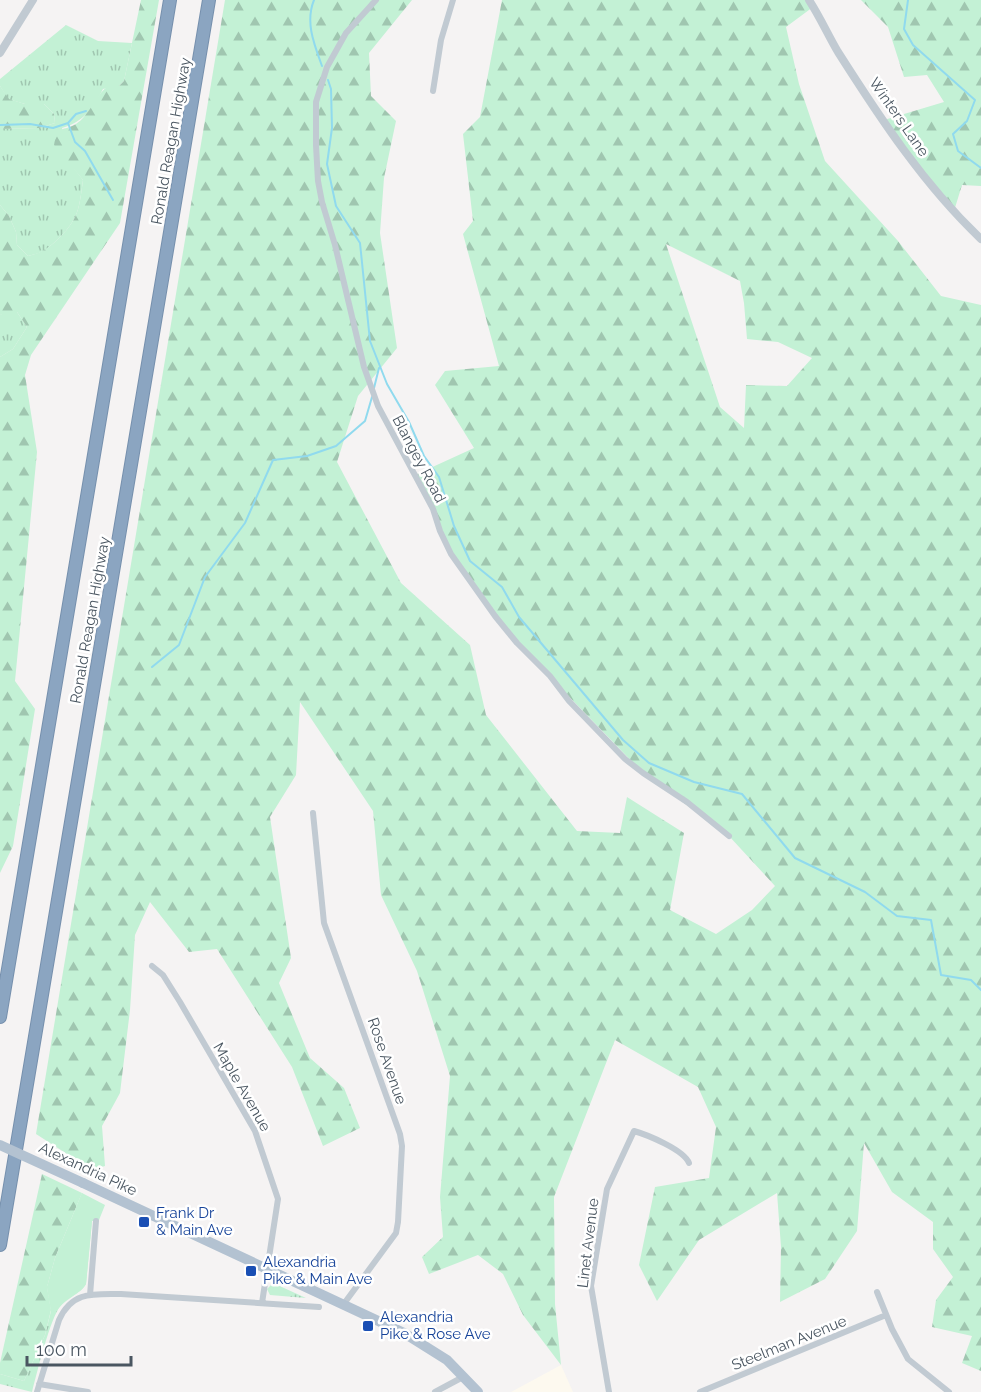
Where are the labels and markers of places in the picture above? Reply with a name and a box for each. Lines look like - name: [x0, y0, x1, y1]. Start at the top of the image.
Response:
- place label: Frank Dr & Main Ave: [156, 1204, 233, 1239]
- marker: Frank Dr & Main Ave: [137, 1215, 151, 1229]
- place label: Alexandria Pike & Main Ave: [263, 1253, 373, 1288]
- marker: Alexandria Pike & Main Ave: [244, 1264, 258, 1278]
- place label: Alexandria Pike & Rose Ave: [380, 1308, 491, 1343]
- marker: Alexandria Pike & Rose Ave: [361, 1319, 375, 1333]

